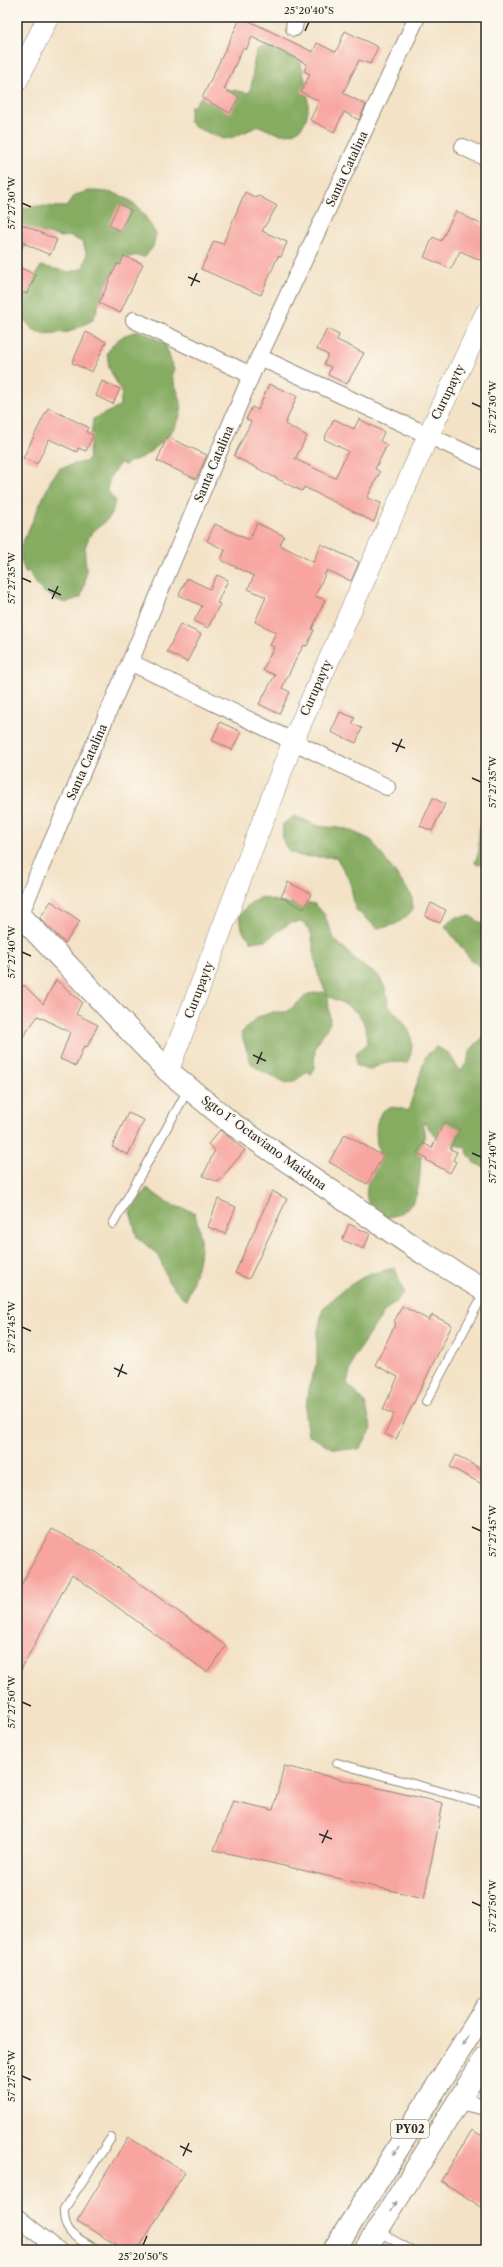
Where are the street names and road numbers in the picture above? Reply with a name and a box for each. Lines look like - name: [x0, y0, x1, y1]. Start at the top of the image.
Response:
- street label: Santa Catalina: [322, 128, 371, 209]
- street label: Curupayty: [428, 361, 468, 422]
- street label: Santa Catalina: [191, 423, 237, 504]
- street label: Curupayty: [296, 657, 335, 718]
- street label: Santa Catalina: [63, 721, 110, 802]
- street label: Curupayty: [181, 959, 216, 1021]
- street label: Sgto 1° Octaviano Maidana: [199, 1092, 330, 1193]
- road number: PY02: [391, 2120, 429, 2138]

